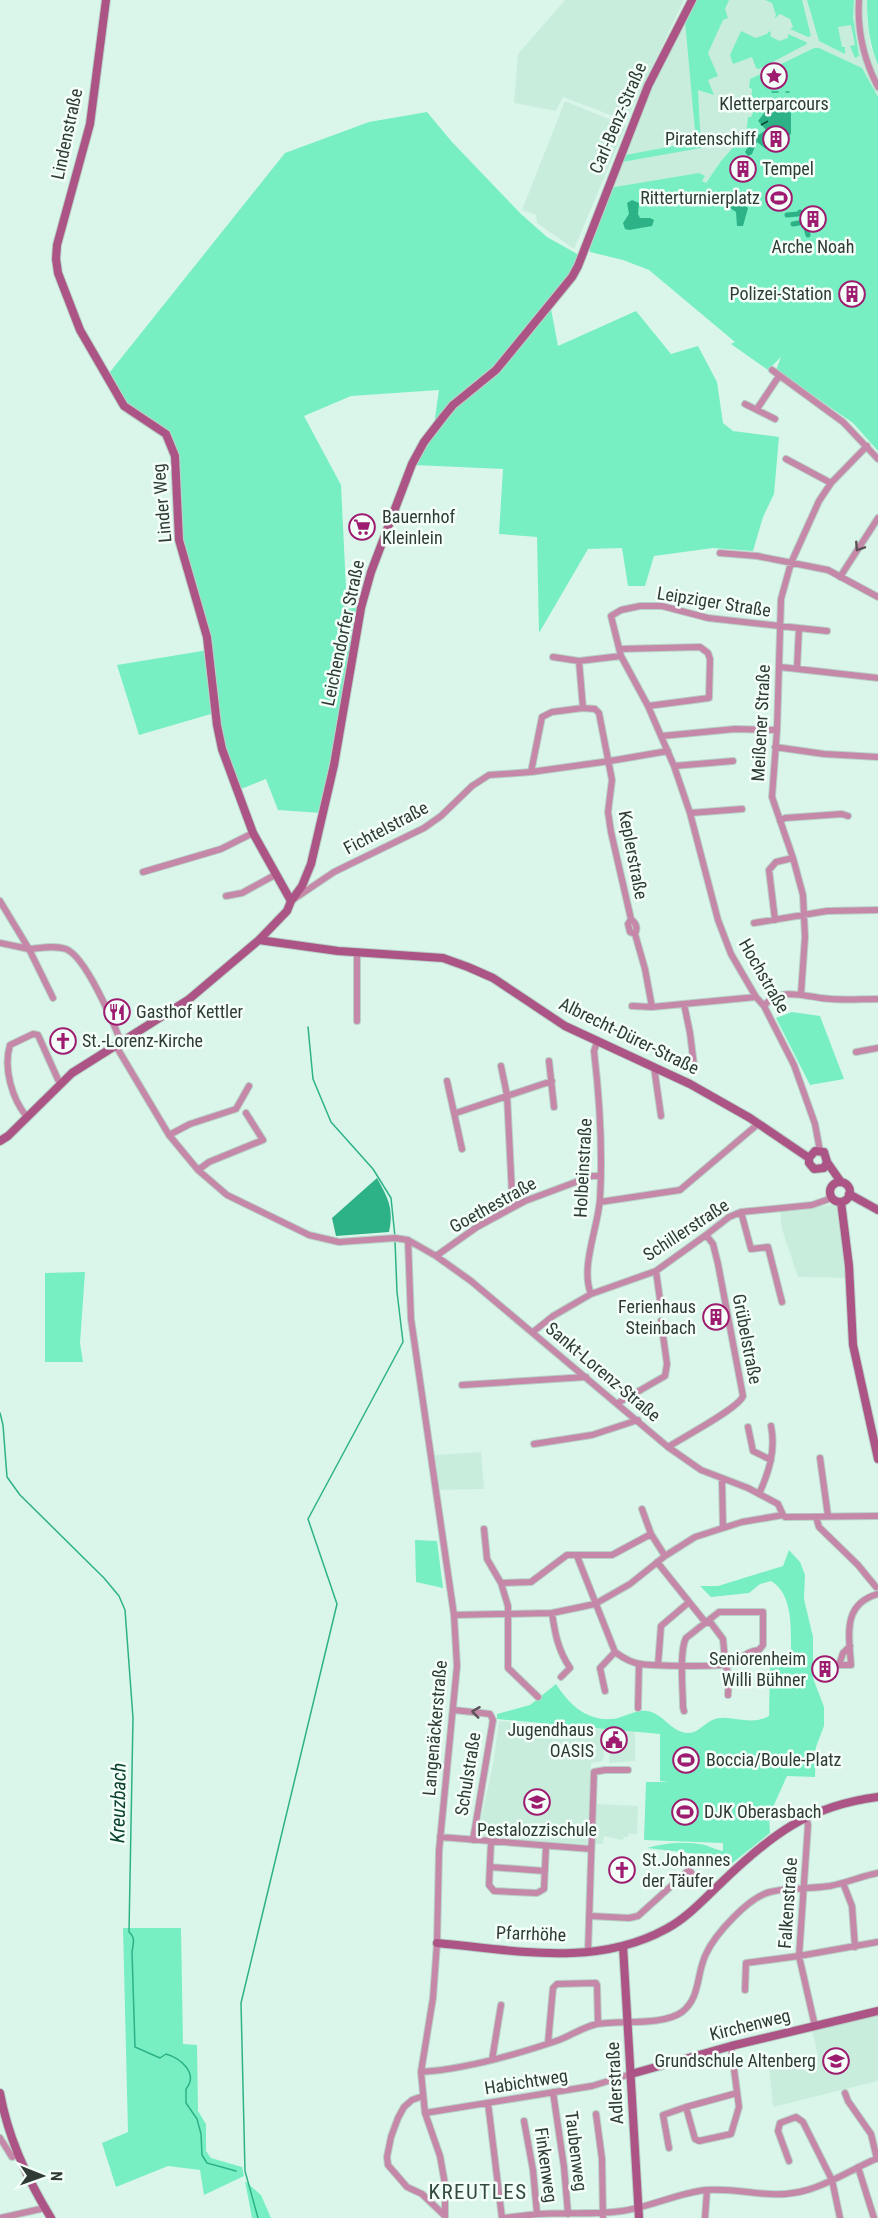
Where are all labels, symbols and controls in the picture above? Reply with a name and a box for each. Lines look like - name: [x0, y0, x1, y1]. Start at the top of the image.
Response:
- street label: Carl-Benz-Straße: [585, 59, 650, 176]
- place icon: Kletterparcours: [759, 61, 789, 91]
- street label: Lindenstraße: [47, 86, 86, 181]
- place label: Kletterparcours: [719, 93, 829, 114]
- building icon: Piratenschiff: [761, 124, 791, 154]
- place label: Piratenschiff: [665, 128, 756, 149]
- building icon: Tempel: [728, 154, 758, 184]
- place label: Tempel: [762, 158, 814, 179]
- sports icon: Ritterturnierplatz: [764, 183, 794, 213]
- place label: Ritterturnierplatz: [640, 187, 760, 208]
- building icon: Arche Noah: [798, 204, 828, 234]
- place label: Arche Noah: [772, 236, 854, 257]
- building icon: Polizei-Station: [837, 279, 867, 309]
- place label: Polizei-Station: [730, 283, 832, 304]
- street label: Linder Weg: [148, 463, 175, 543]
- place label: Bauernhof Kleinlein: [382, 506, 456, 548]
- supermarket icon: Bauernhof Kleinlein: [347, 512, 377, 542]
- one-way arrow: [855, 540, 866, 551]
- street label: Leichendorfer Straße: [317, 558, 368, 708]
- street label: Leipziger Straße: [656, 582, 773, 621]
- street label: Meißener Straße: [747, 664, 774, 782]
- street label: Fichtelstraße: [340, 797, 432, 859]
- street label: Keplerstraße: [615, 809, 652, 901]
- street label: Hochstraße: [735, 935, 794, 1017]
- street label: Albrecht-Dürer-Straße: [556, 993, 703, 1078]
- restaurant icon: Gasthof Kettler: [102, 997, 132, 1027]
- place label: Gasthof Kettler: [136, 1001, 244, 1022]
- church icon: St.-Lorenz-Kirche: [48, 1026, 78, 1056]
- place label: St.-Lorenz-Kirche: [82, 1030, 203, 1051]
- street label: Holbeinstraße: [569, 1118, 596, 1218]
- street label: Goethestraße: [446, 1172, 540, 1237]
- street label: Schillerstraße: [639, 1194, 732, 1265]
- street label: Grübelstraße: [728, 1292, 767, 1386]
- place label: Ferienhaus Steinbach: [618, 1296, 696, 1338]
- building icon: Ferienhaus Steinbach: [701, 1302, 731, 1332]
- street label: Sankt-Lorenz-Straße: [542, 1318, 665, 1426]
- place label: Seniorenheim Willi Bühner: [709, 1648, 807, 1690]
- building icon: Seniorenheim Willi Bühner: [810, 1654, 840, 1684]
- street label: Langenäckerstraße: [418, 1659, 451, 1797]
- one-way arrow: [471, 1706, 480, 1719]
- place label: Jugendhaus OASIS: [507, 1719, 594, 1761]
- public building icon: Jugendhaus OASIS: [599, 1725, 629, 1755]
- street label: Schulstraße: [451, 1731, 484, 1817]
- sports icon: Boccia/Boule-Platz: [671, 1745, 701, 1775]
- place label: Boccia/Boule-Platz: [706, 1749, 842, 1770]
- water label: Kreuzbach: [105, 1763, 131, 1843]
- school or university icon: Pestalozzischule: [522, 1787, 552, 1817]
- sports icon: DJK Oberasbach: [670, 1797, 700, 1827]
- place label: DJK Oberasbach: [704, 1801, 822, 1822]
- place label: Pestalozzischule: [477, 1819, 597, 1840]
- place label: St.Johannes der Täufer: [642, 1849, 731, 1891]
- church icon: St.Johannes der Täufer: [607, 1855, 637, 1885]
- street label: Falkenstraße: [774, 1857, 801, 1949]
- street label: Pfarrhöhe: [496, 1922, 566, 1945]
- street label: Kirchenweg: [707, 2004, 792, 2045]
- street label: Adlerstraße: [602, 2041, 627, 2125]
- school or university icon: Grundschule Altenberg: [821, 2046, 851, 2076]
- place label: Grundschule Altenberg: [654, 2050, 816, 2071]
- street label: Habichtweg: [483, 2065, 569, 2098]
- street label: Taubenweg: [561, 2110, 592, 2192]
- street label: Finkenweg: [531, 2126, 562, 2204]
- north arrow: [12, 2146, 72, 2206]
- text: N: [47, 2171, 66, 2181]
- district label: KREUTLES: [428, 2180, 528, 2204]

